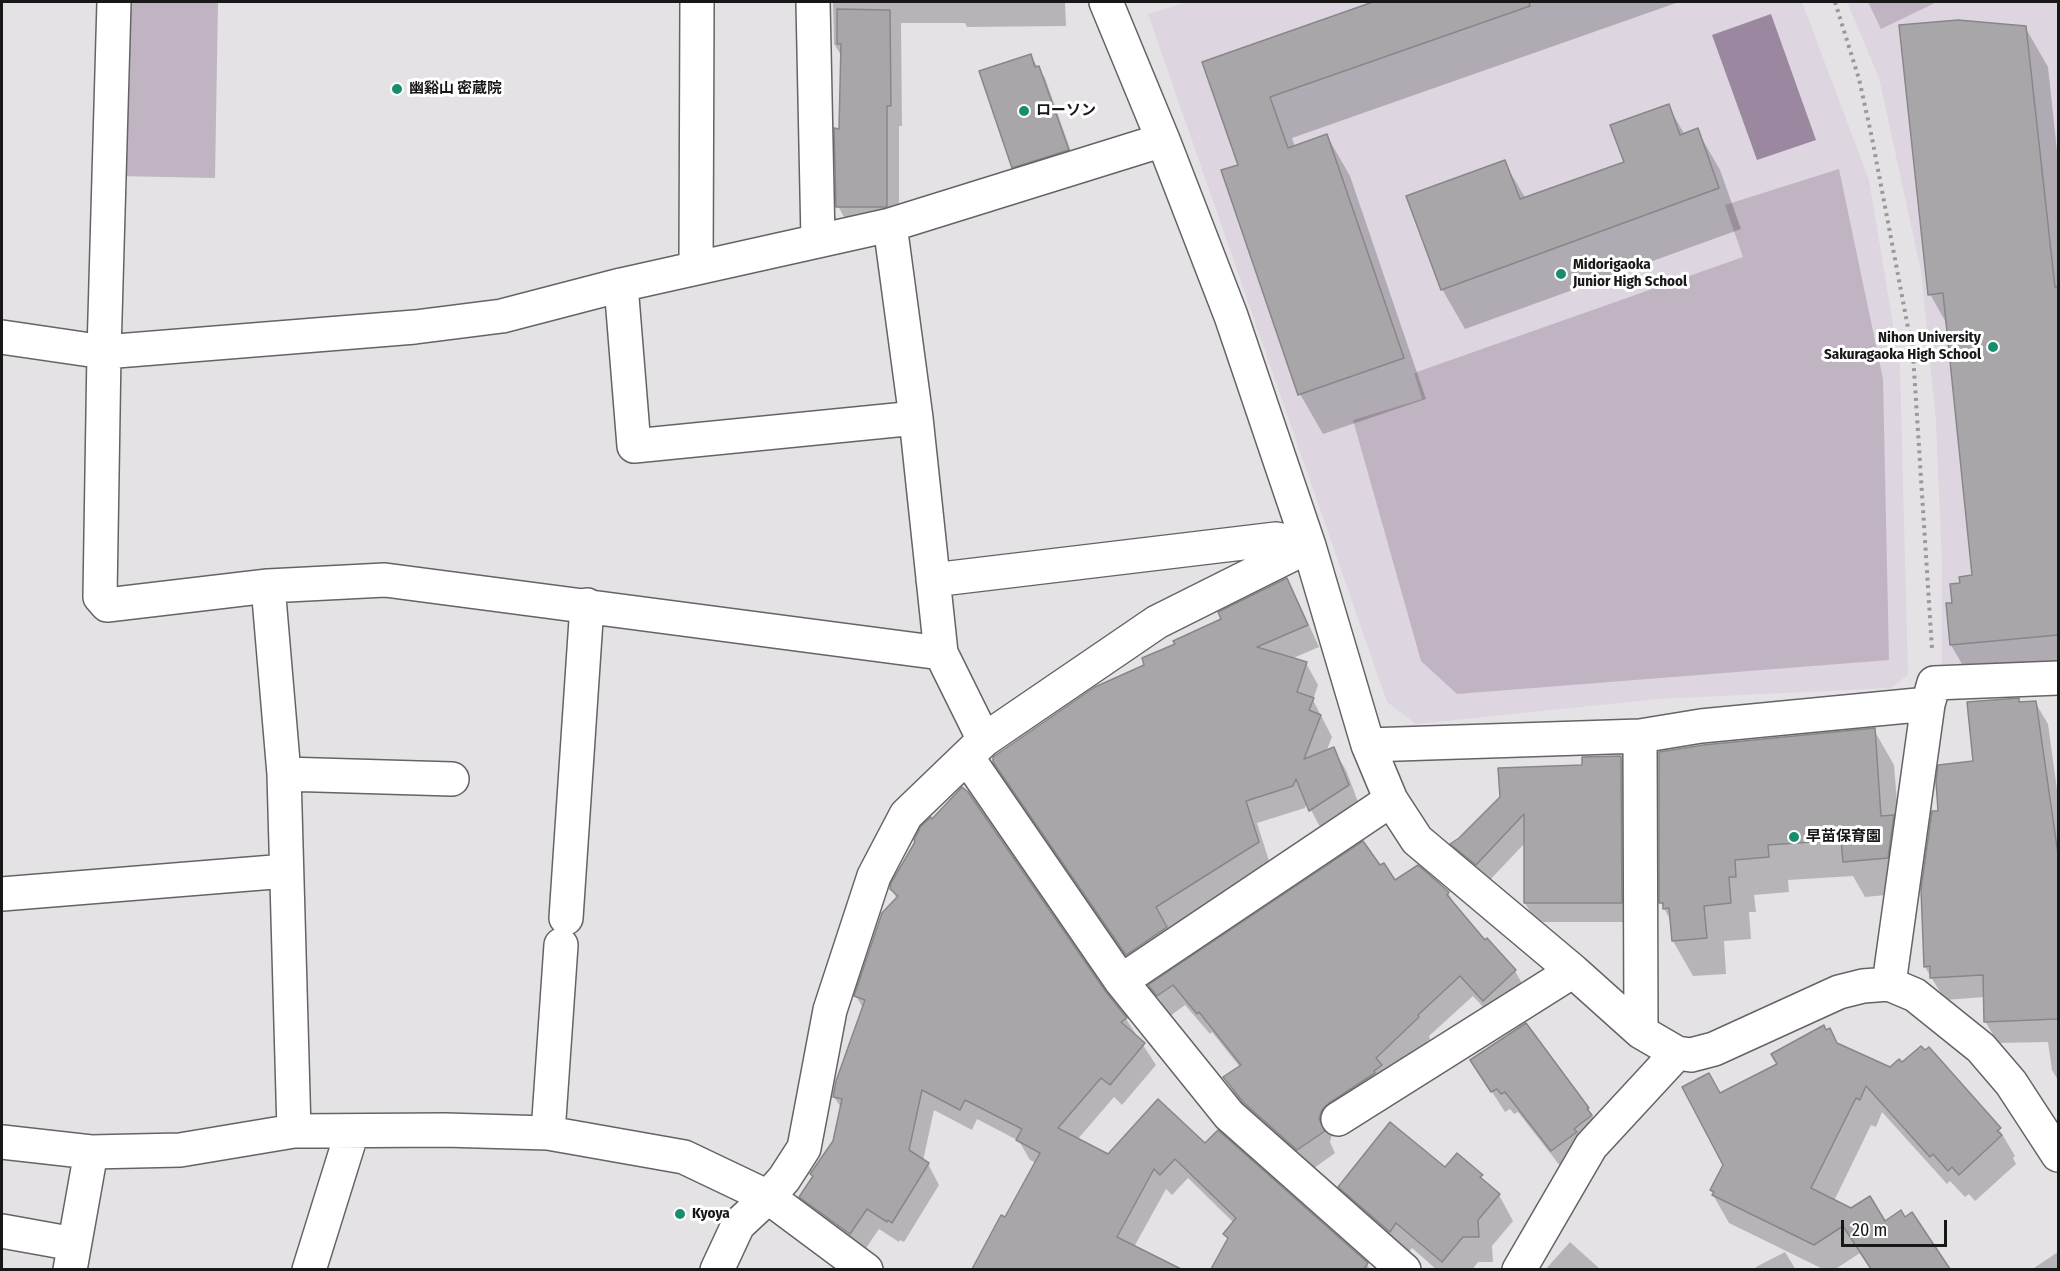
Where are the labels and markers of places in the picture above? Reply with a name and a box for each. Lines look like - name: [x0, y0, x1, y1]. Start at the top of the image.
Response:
- place label: 幽谿山 密蔵院: [409, 80, 502, 98]
- marker: 幽谿山 密蔵院: [390, 82, 404, 96]
- place label: ローソン: [1036, 102, 1096, 120]
- marker: ローソン: [1017, 104, 1031, 118]
- place label: Midorigaoka Junior High School: [1573, 256, 1687, 291]
- marker: Midorigaoka Junior High School: [1554, 267, 1568, 281]
- place label: Nihon University Sakuragaoka High School: [1824, 329, 1981, 364]
- marker: Nihon University Sakuragaoka High School: [1986, 340, 2000, 354]
- place label: 早苗保育園: [1806, 828, 1881, 846]
- marker: 早苗保育園: [1787, 830, 1801, 844]
- place label: Kyoya: [692, 1205, 730, 1223]
- marker: Kyoya: [673, 1207, 687, 1221]

